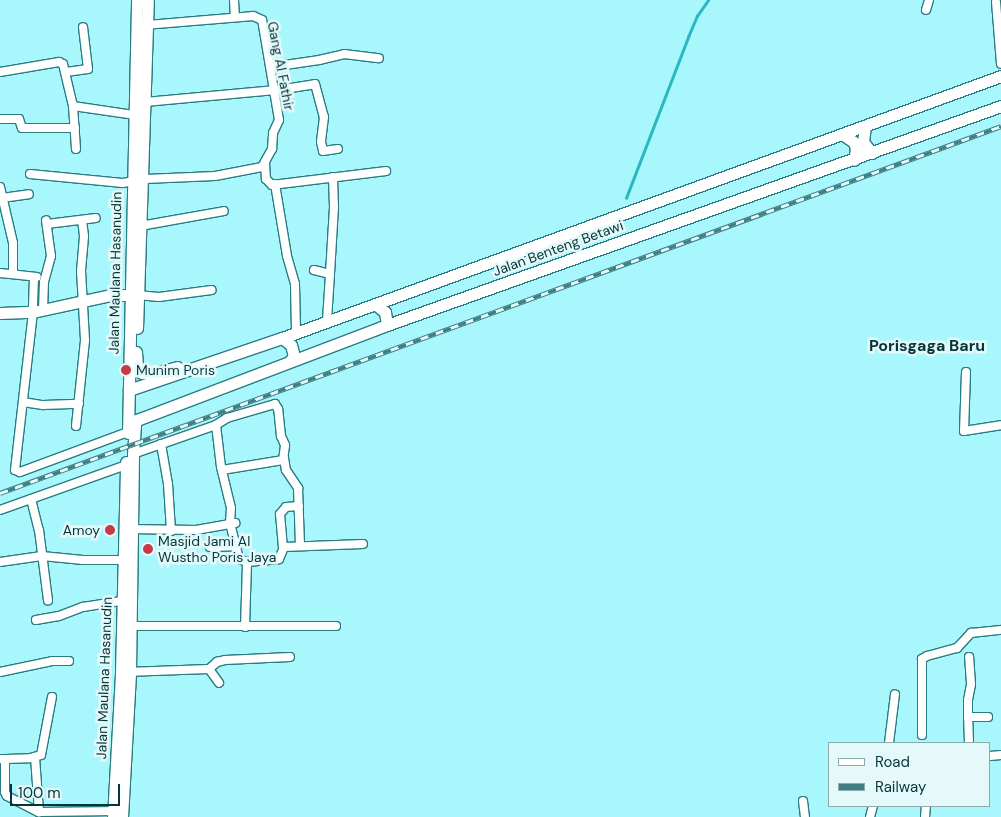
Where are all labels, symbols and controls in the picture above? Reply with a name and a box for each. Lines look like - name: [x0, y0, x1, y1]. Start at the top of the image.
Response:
- street label: Gang Al Fathir: [264, 20, 298, 112]
- street label: Jalan Maulana Hasanudin: [105, 192, 125, 354]
- street label: Jalan Benteng Betawi: [491, 217, 625, 279]
- district label: Porisgaga Baru: [869, 336, 985, 356]
- place label: Munim Poris: [136, 362, 215, 378]
- marker: Munim Poris: [120, 364, 132, 376]
- place label: Amoy: [63, 522, 100, 538]
- marker: Amoy: [104, 524, 116, 536]
- place label: Masjid Jami Al Wustho Poris Jaya: [158, 533, 276, 566]
- marker: Masjid Jami Al Wustho Poris Jaya: [142, 543, 154, 555]
- street label: Jalan Maulana Hasanudin: [93, 596, 115, 760]
- legend: [828, 742, 991, 807]
- text: Road: [875, 752, 910, 772]
- scale bar: [12, 774, 122, 806]
- text: Railway: [875, 777, 926, 797]
- text: 100 m: [18, 783, 61, 803]

